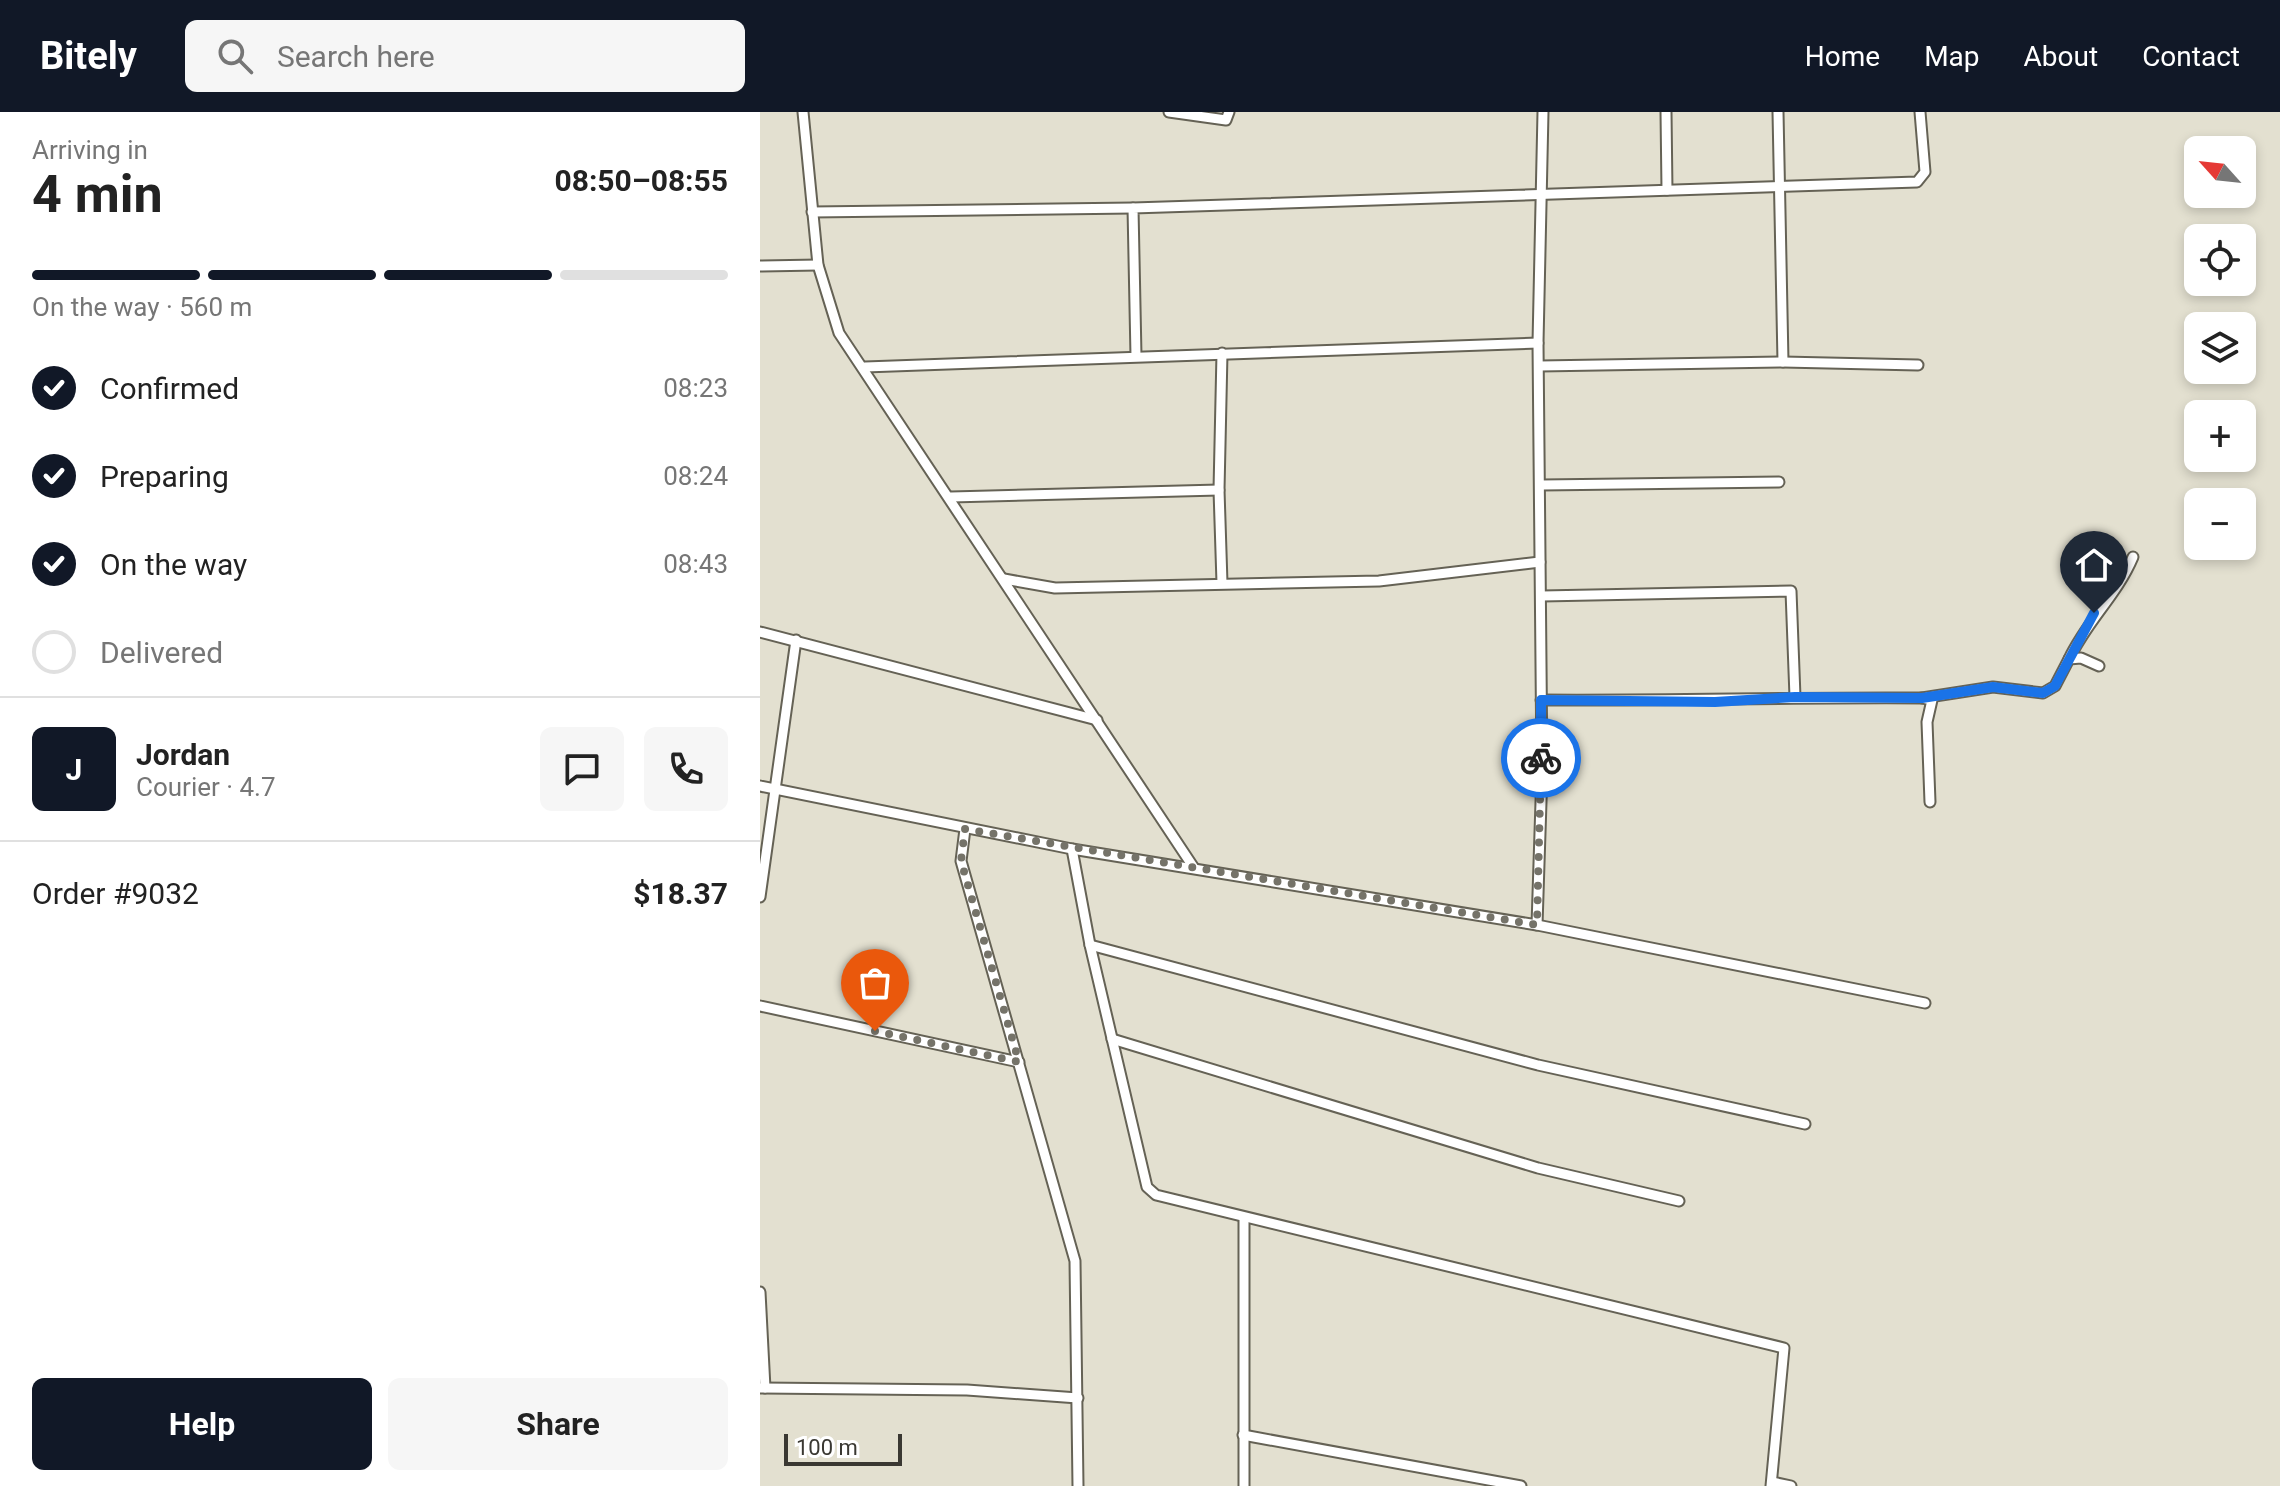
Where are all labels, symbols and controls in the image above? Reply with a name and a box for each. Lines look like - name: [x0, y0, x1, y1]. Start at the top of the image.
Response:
- search box: [185, 20, 745, 92]
- text: Bitely: [40, 34, 137, 78]
- icon: search: [213, 34, 257, 78]
- text: Search here: [277, 39, 435, 74]
- text: Home: [1805, 40, 1880, 73]
- text: Map: [1924, 40, 1980, 73]
- text: About: [2024, 40, 2098, 73]
- text: Contact: [2142, 40, 2240, 73]
- text: Arriving in: [32, 135, 148, 165]
- north arrow: [2184, 136, 2256, 208]
- map controls: [2184, 136, 2256, 560]
- text: 08:50–08:55: [554, 163, 728, 198]
- text: 4 min: [32, 164, 163, 225]
- button: locate: [2184, 224, 2256, 296]
- text: On the way · 560 m: [32, 292, 252, 322]
- button: layers: [2184, 312, 2256, 384]
- icon: check: [32, 366, 76, 410]
- text: Confirmed: [100, 371, 239, 406]
- text: 08:23: [663, 373, 728, 403]
- button: +: [2184, 400, 2256, 472]
- icon: check: [32, 454, 76, 498]
- text: Preparing: [100, 459, 229, 494]
- text: 08:24: [663, 461, 728, 491]
- button: −: [2184, 488, 2256, 560]
- pin: [2060, 531, 2128, 613]
- icon: check: [32, 542, 76, 586]
- icon: home: [2072, 543, 2116, 587]
- text: On the way: [100, 547, 247, 582]
- text: 08:43: [663, 549, 728, 579]
- text: Delivered: [100, 635, 223, 670]
- courier: [1501, 718, 1581, 798]
- button: chat: [540, 727, 624, 811]
- button: phone: [644, 727, 728, 811]
- icon: bike: [1519, 736, 1563, 780]
- text: Jordan: [136, 737, 230, 772]
- text: J: [66, 752, 82, 787]
- text: Courier · 4.7: [136, 772, 276, 802]
- text: Order #9032: [32, 876, 199, 911]
- text: $18.37: [633, 876, 728, 911]
- pin: [841, 949, 909, 1031]
- icon: bag: [853, 961, 897, 1005]
- button: Help: [32, 1378, 372, 1470]
- button: Share: [388, 1378, 728, 1470]
- scale bar: [784, 1430, 902, 1466]
- text: 100 m: [796, 1435, 858, 1460]

